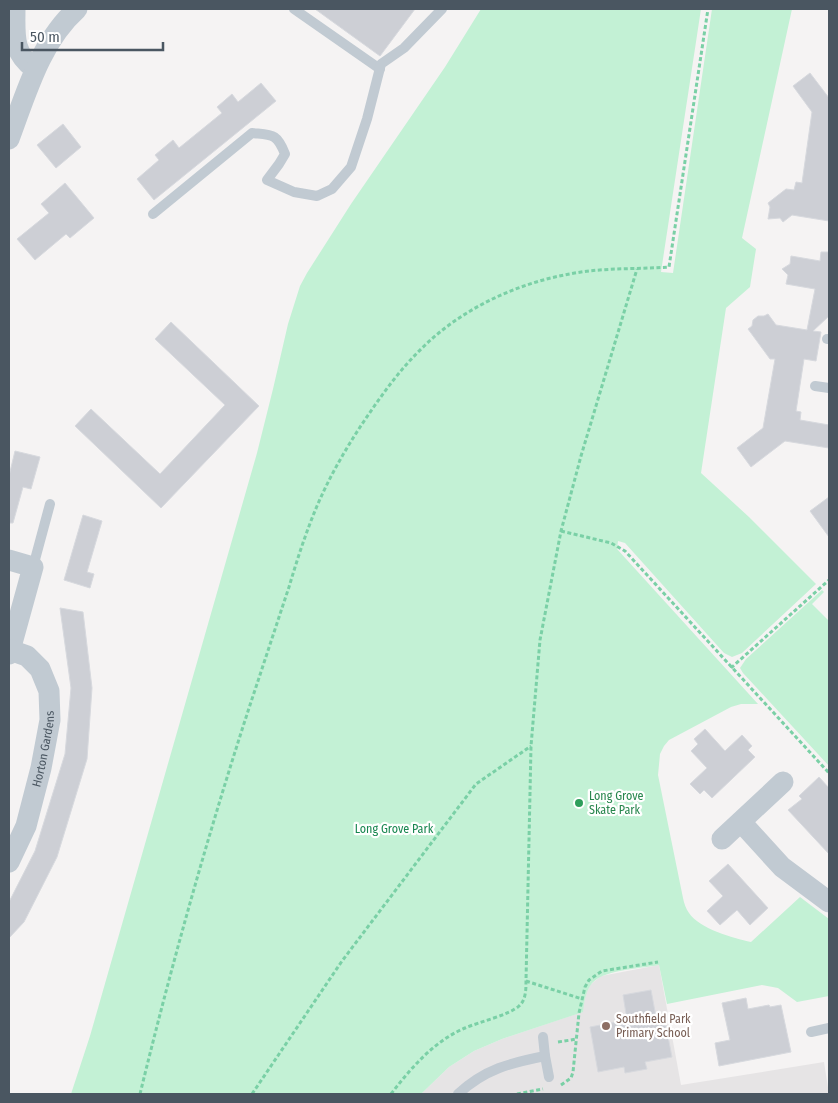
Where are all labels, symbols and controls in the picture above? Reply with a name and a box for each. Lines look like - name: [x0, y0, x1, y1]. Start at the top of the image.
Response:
- scale bar: [22, 20, 164, 52]
- text: 50 m: [30, 28, 60, 46]
- street label: Horton Gardens: [29, 711, 57, 789]
- place label: Long Grove Skate Park: [589, 789, 643, 817]
- marker: Long Grove Skate Park: [573, 797, 585, 809]
- park label: Long Grove Park: [355, 822, 434, 836]
- place label: Southfield Park Primary School: [616, 1012, 691, 1040]
- marker: Southfield Park Primary School: [600, 1020, 612, 1032]

